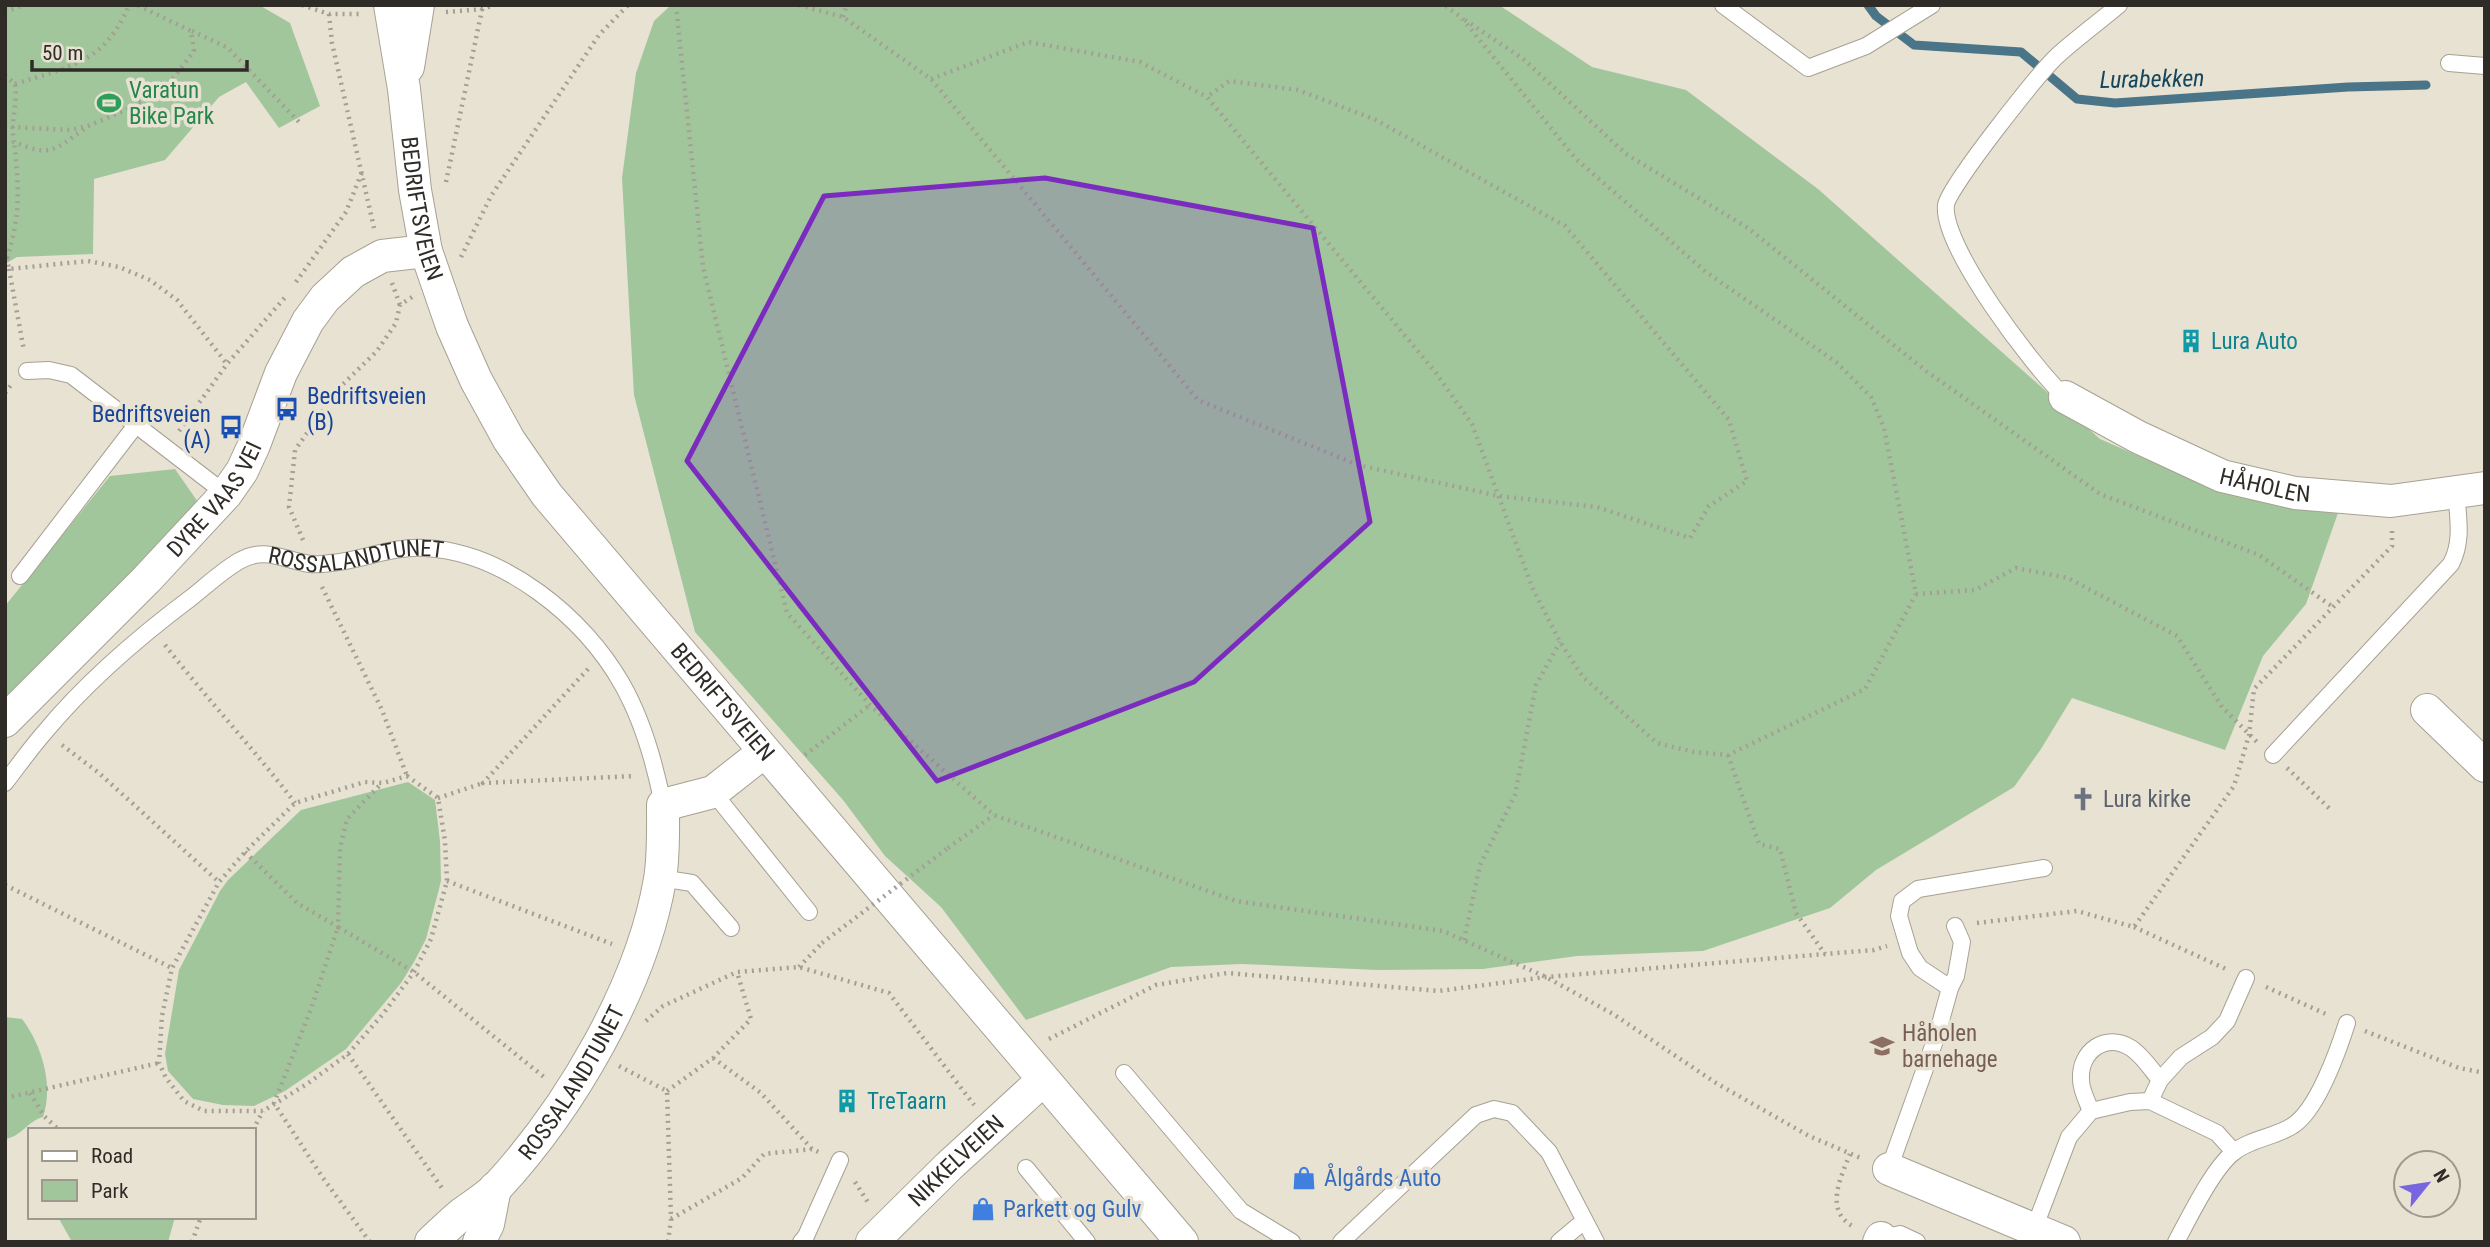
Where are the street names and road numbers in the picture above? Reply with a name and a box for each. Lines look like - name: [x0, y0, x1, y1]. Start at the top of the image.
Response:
- street label: BEDRIFTSVEIEN: [396, 135, 449, 284]
- street label: DYRE VAAS VEI: [161, 437, 267, 562]
- street label: HÅHOLEN: [2217, 462, 2312, 508]
- street label: ROSSALANDTUNET: [266, 534, 445, 578]
- street label: BEDRIFTSVEIEN: [665, 637, 780, 766]
- street label: ROSSALANDTUNET: [513, 1001, 630, 1165]
- street label: NIKKELVEIEN: [903, 1109, 1009, 1212]

